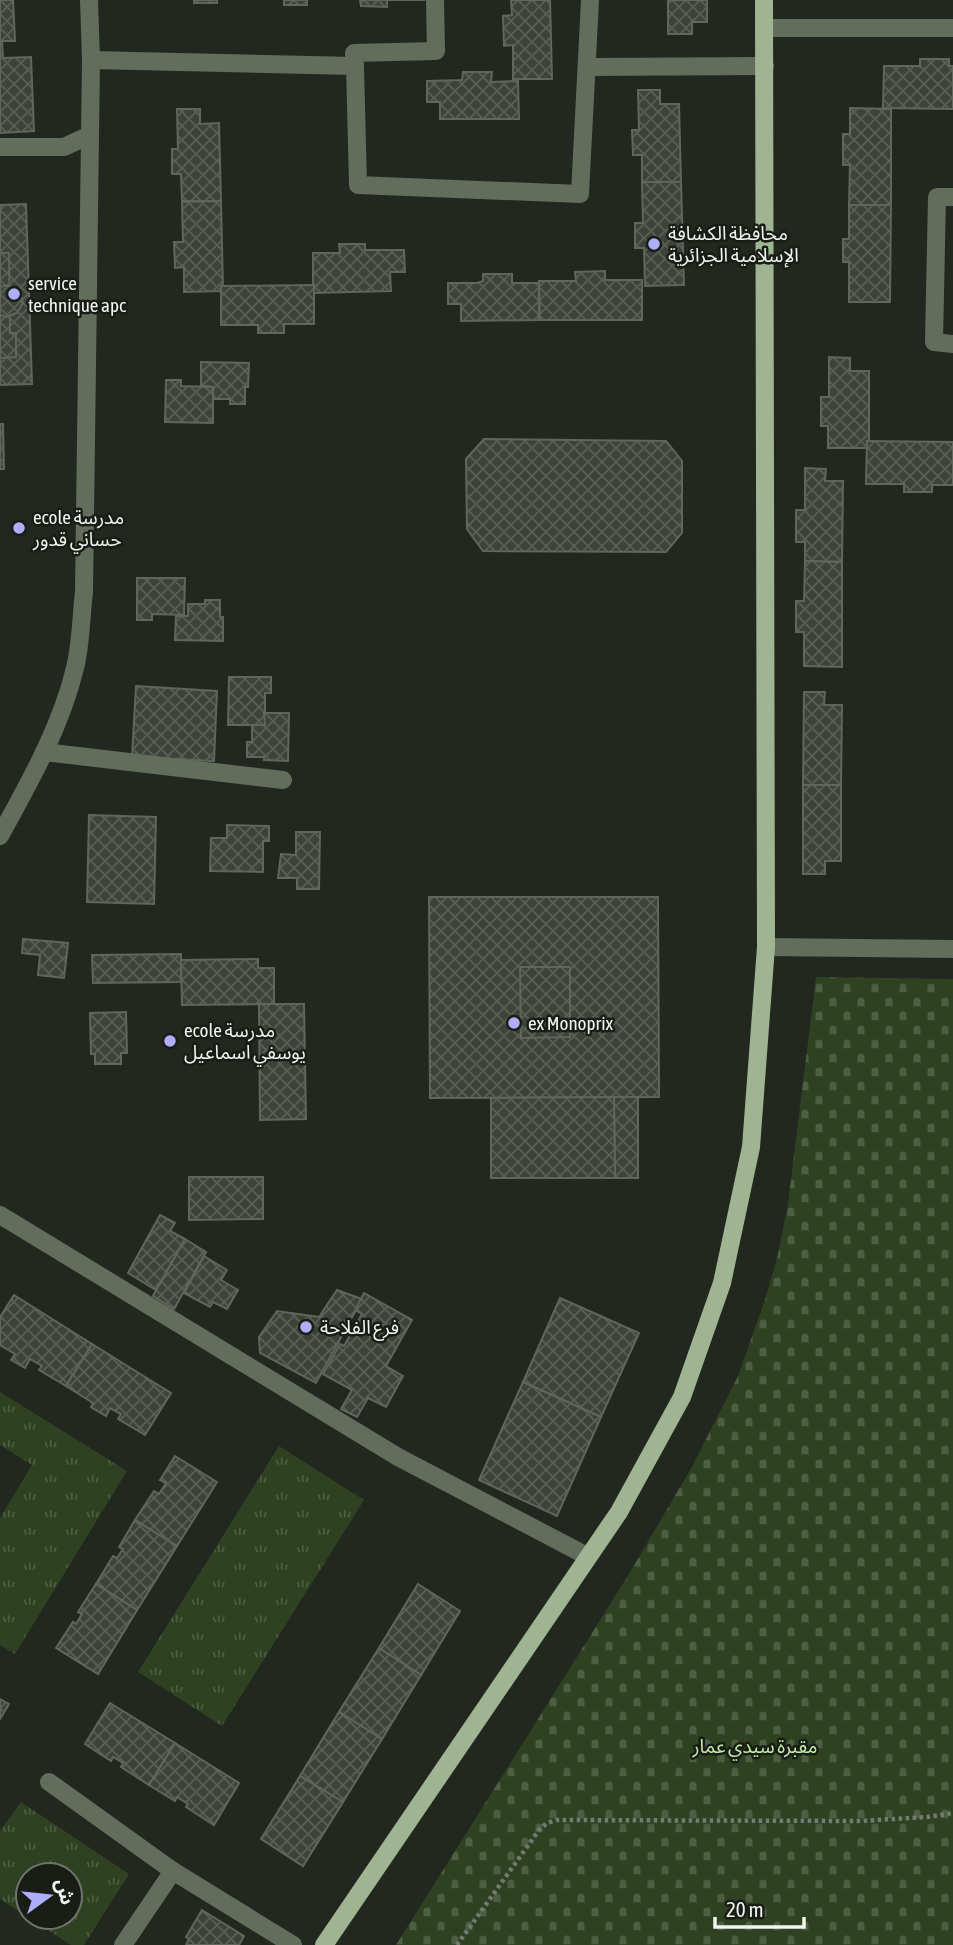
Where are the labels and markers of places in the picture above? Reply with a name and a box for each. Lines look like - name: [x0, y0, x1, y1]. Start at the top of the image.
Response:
- place label: محافظة الكشافة الإسلامية الجزائرية: [668, 222, 799, 268]
- marker: محافظة الكشافة الإسلامية الجزائرية: [646, 236, 662, 252]
- place label: service technique apc: [28, 272, 127, 316]
- marker: service technique apc: [6, 286, 22, 302]
- place label: ecole مدرسة حساني قدور: [32, 506, 124, 554]
- marker: ecole مدرسة حساني قدور: [11, 520, 27, 536]
- place label: ex Monoprix: [528, 1012, 614, 1034]
- marker: ex Monoprix: [506, 1015, 522, 1031]
- place label: ecole مدرسة يوسفي اسماعيل: [184, 1019, 306, 1067]
- marker: ecole مدرسة يوسفي اسماعيل: [162, 1033, 178, 1049]
- place label: فرع الفلاحة: [320, 1316, 399, 1341]
- marker: فرع الفلاحة: [298, 1319, 314, 1335]

